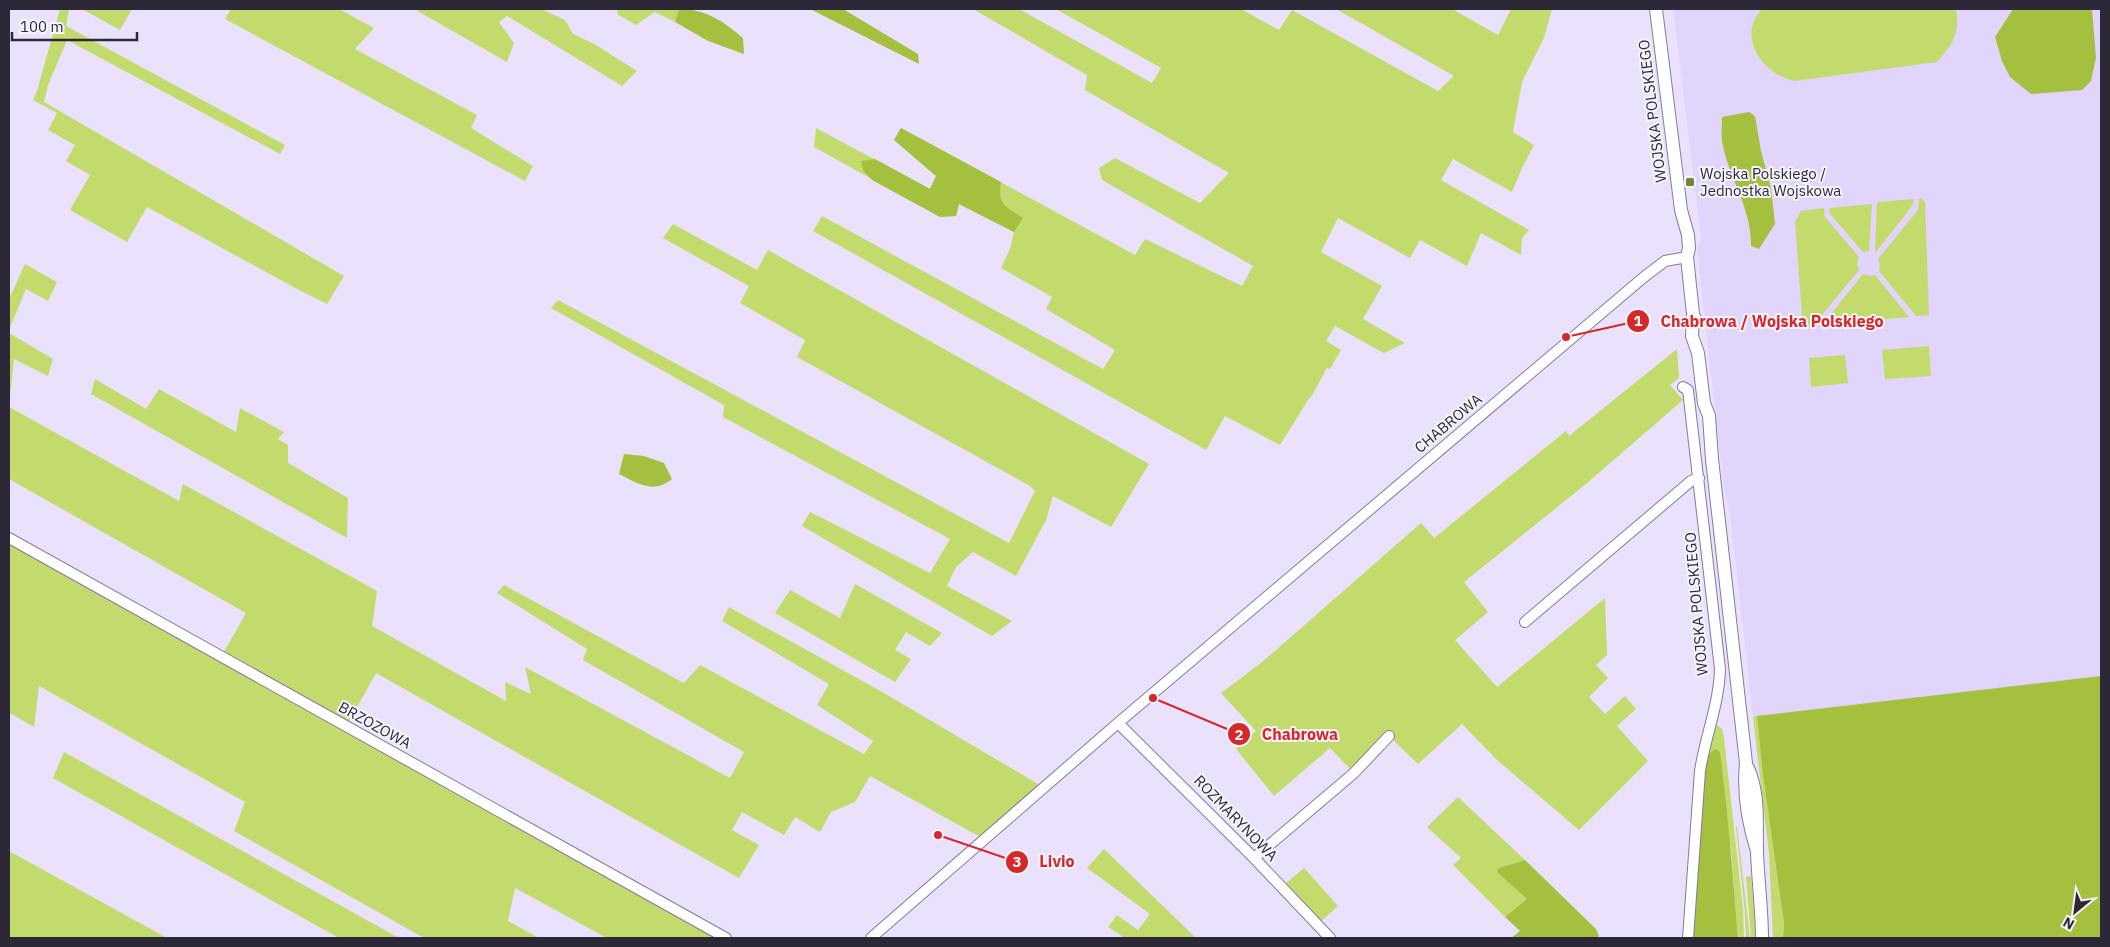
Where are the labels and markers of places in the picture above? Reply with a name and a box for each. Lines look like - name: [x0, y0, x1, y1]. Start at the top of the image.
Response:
- place label: Wojska Polskiego / Jednostka Wojskowa: [1700, 164, 1841, 200]
- marker: Wojska Polskiego / Jednostka Wojskowa: [1684, 176, 1696, 188]
- callout: Chabrowa / Wojska Polskiego: [1626, 305, 1894, 336]
- callout: Chabrowa: [1226, 719, 1348, 750]
- callout: Livio: [1004, 846, 1084, 877]

